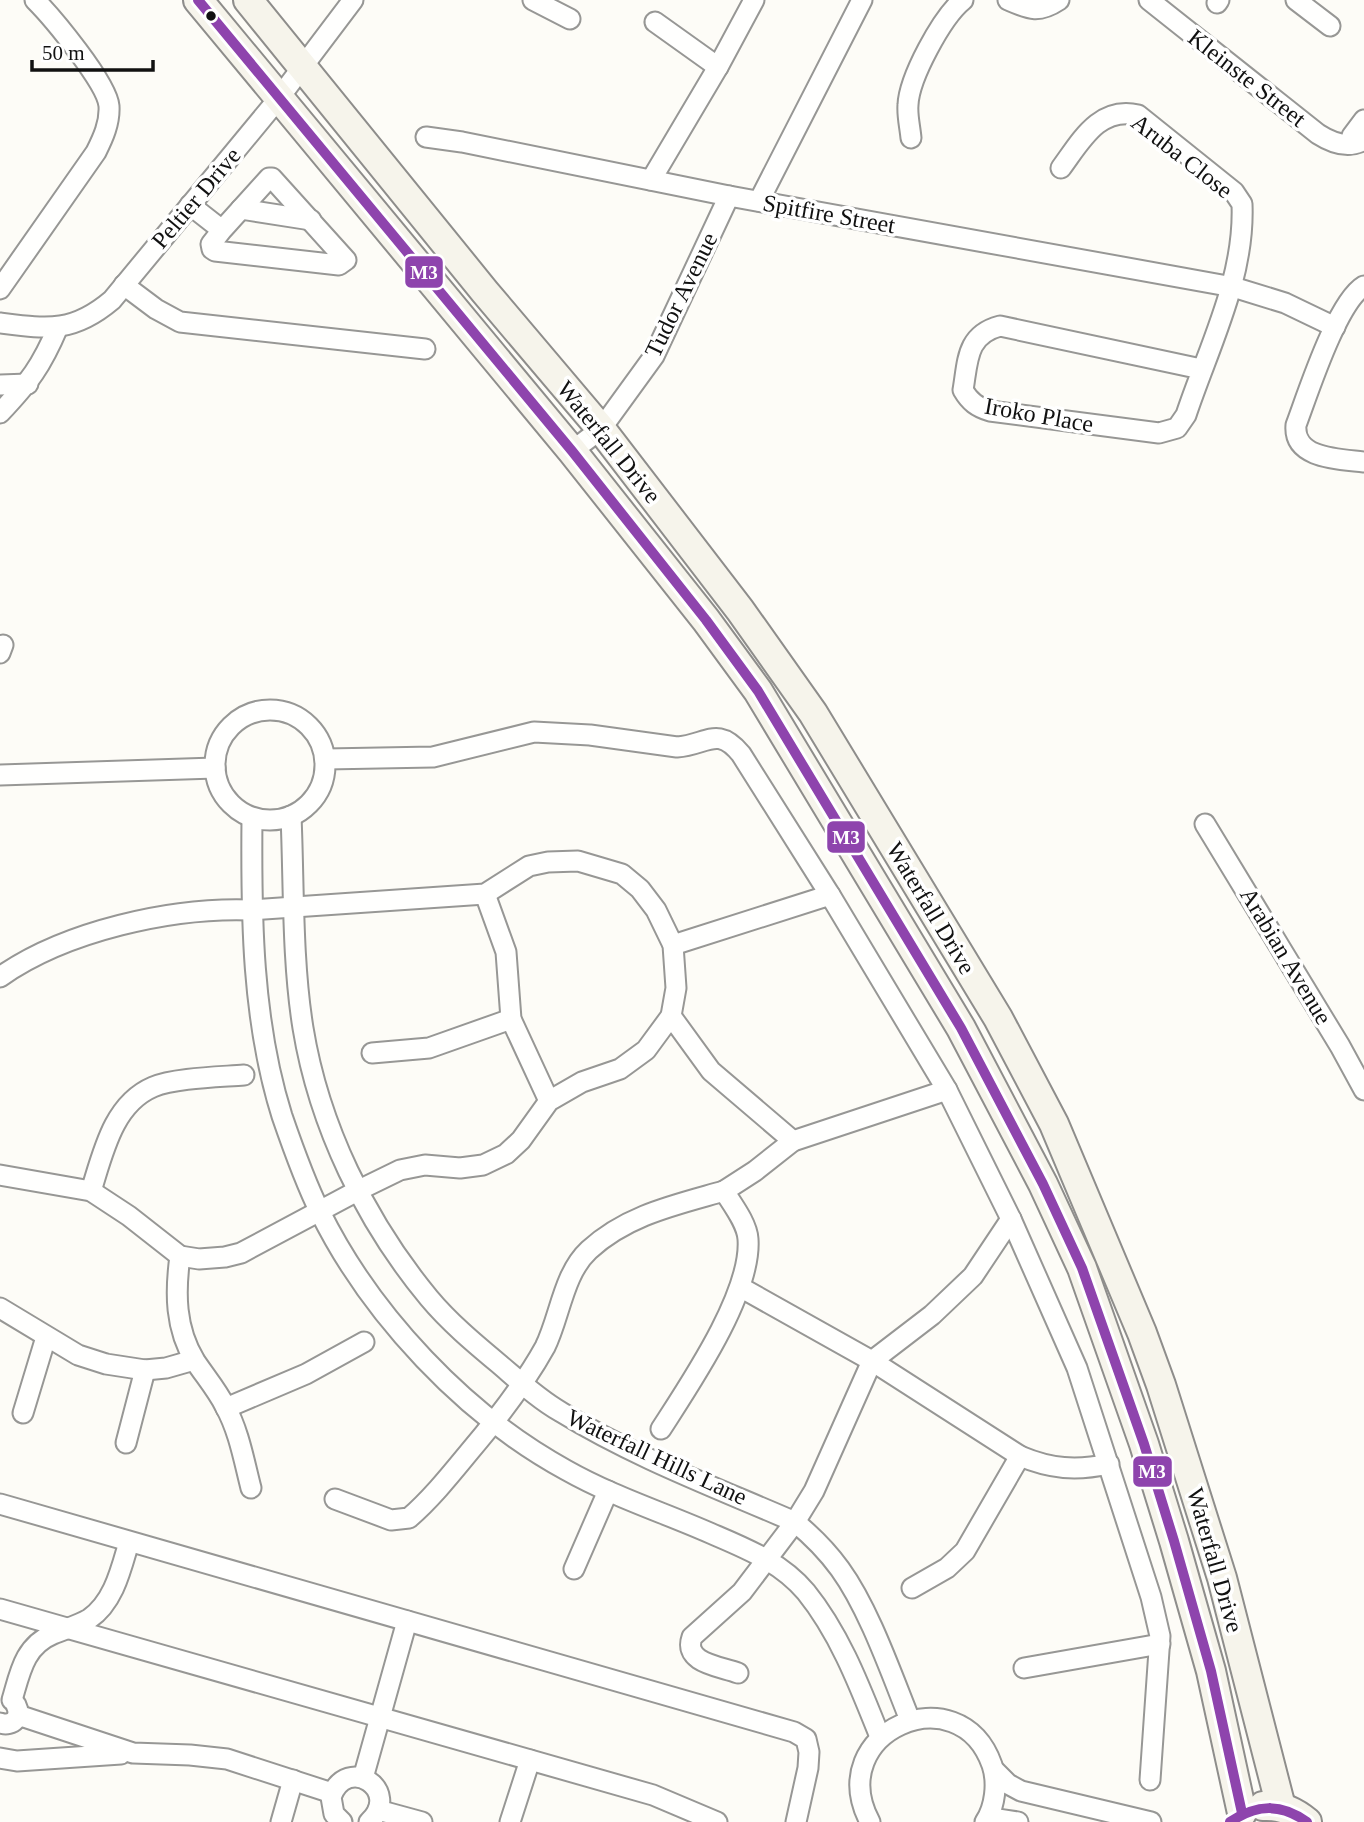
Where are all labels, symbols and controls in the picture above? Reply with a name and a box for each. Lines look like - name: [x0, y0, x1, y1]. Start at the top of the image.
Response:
- unlabelled marker: [204, 9, 218, 23]
- street label: Kleinste Street: [1183, 24, 1311, 132]
- scale bar: [32, 28, 152, 72]
- text: 50 m: [42, 41, 85, 65]
- street label: Aruba Close: [1126, 109, 1238, 203]
- street label: Peltier Drive: [146, 142, 246, 254]
- street label: Spitfire Street: [761, 190, 898, 238]
- street label: Tudor Avenue: [640, 228, 722, 362]
- line badge: M3: [404, 255, 444, 289]
- text: M3: [410, 262, 438, 283]
- street label: Waterfall Drive: [552, 376, 666, 508]
- street label: Iroko Place: [983, 393, 1095, 437]
- line badge: M3: [826, 820, 866, 854]
- text: M3: [832, 827, 860, 848]
- street label: Waterfall Drive: [881, 837, 981, 979]
- street label: Arabian Avenue: [1235, 883, 1337, 1029]
- street label: Waterfall Hills Lane: [563, 1404, 751, 1510]
- line badge: M3: [1132, 1455, 1173, 1488]
- text: M3: [1138, 1461, 1166, 1482]
- street label: Waterfall Drive: [1182, 1485, 1248, 1635]

